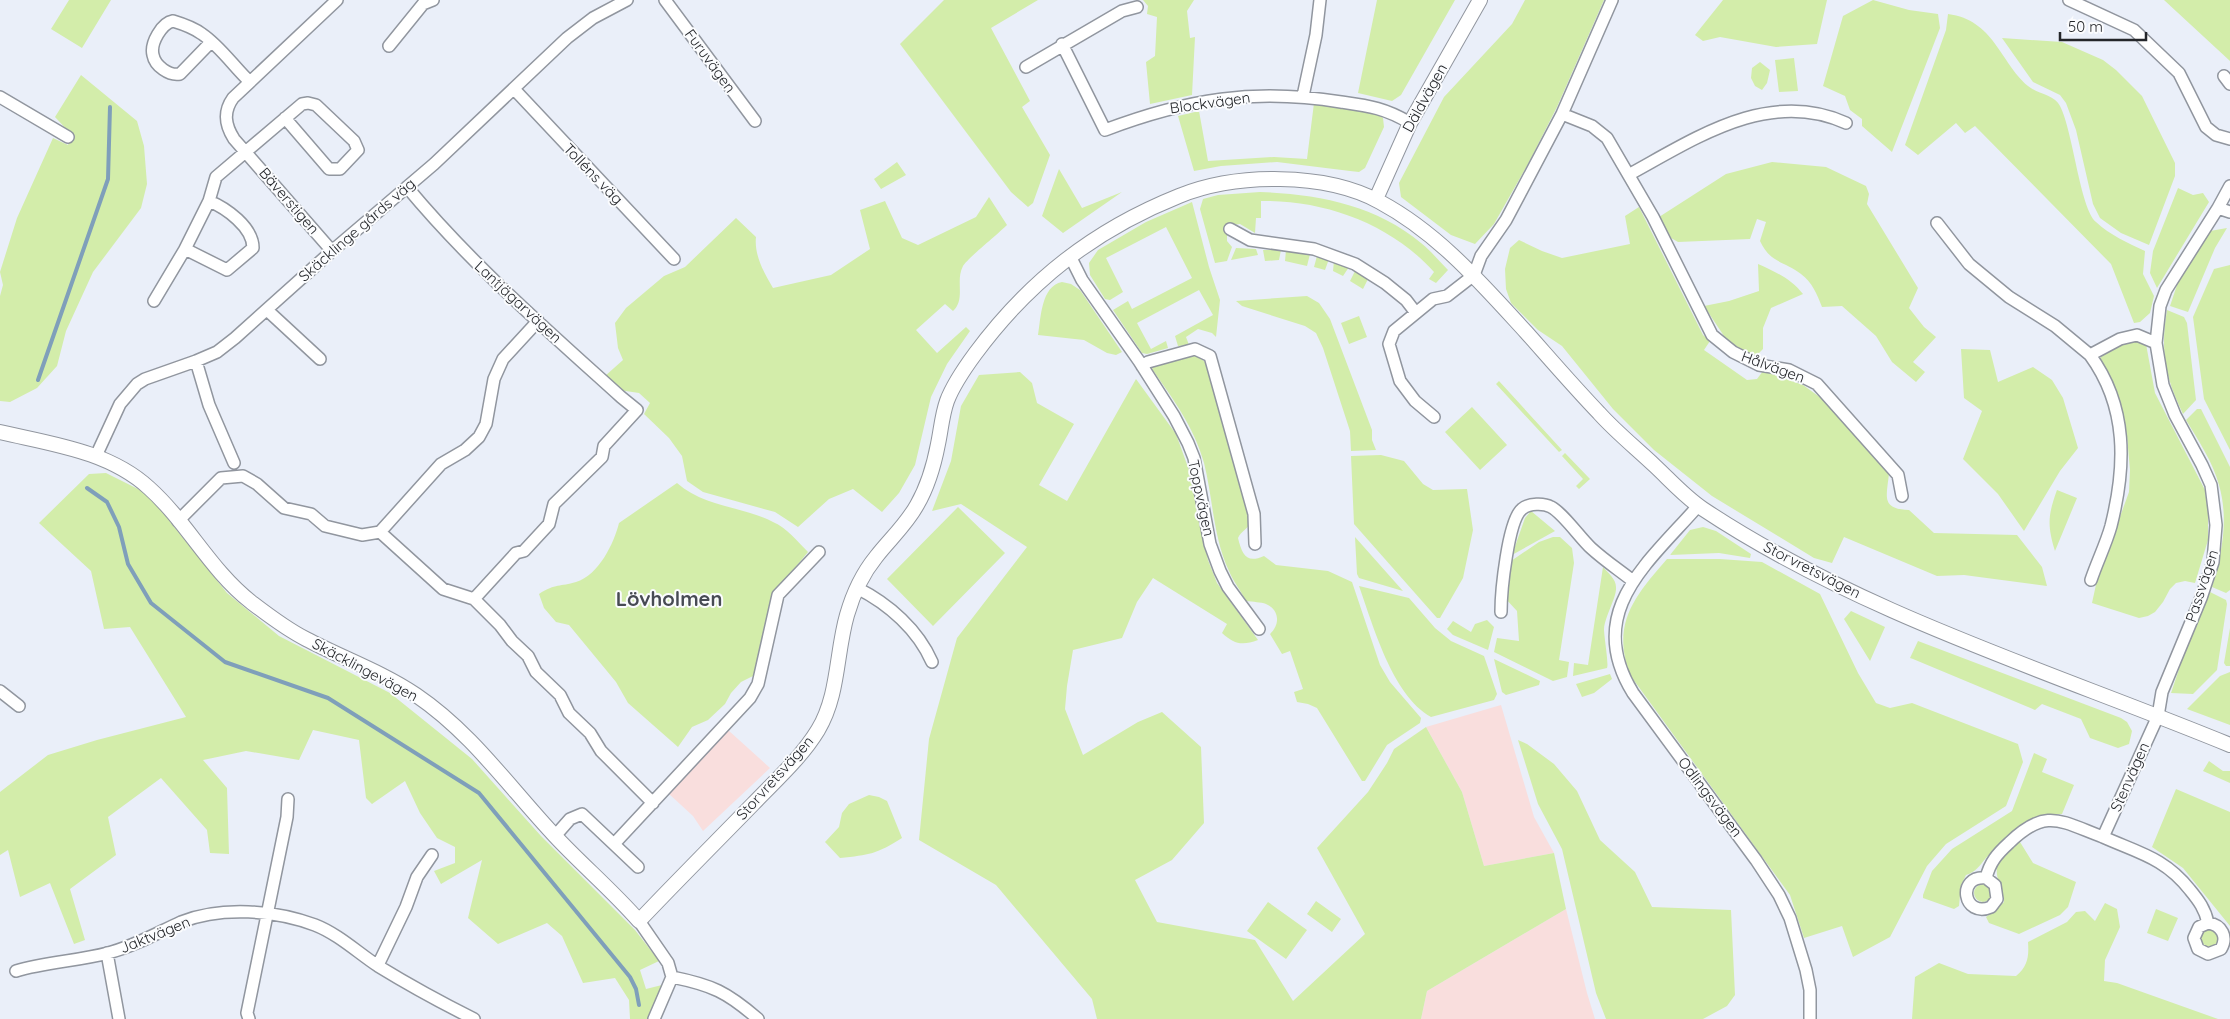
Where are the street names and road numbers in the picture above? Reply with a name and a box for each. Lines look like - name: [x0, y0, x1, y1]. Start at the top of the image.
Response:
- street label: Furuvägen: [681, 25, 740, 96]
- street label: Däldvägen: [1398, 60, 1451, 135]
- street label: Blockvägen: [1168, 87, 1251, 118]
- street label: Tolléns väg: [560, 139, 627, 208]
- street label: Bäverstigen: [255, 163, 324, 238]
- street label: Skäcklinge gårds väg: [294, 174, 419, 286]
- street label: Lantjägarvägen: [471, 256, 566, 347]
- street label: Hålvägen: [1739, 346, 1808, 387]
- street label: Toppvägen: [1184, 458, 1219, 538]
- street label: Storvretsvägen: [1760, 537, 1864, 602]
- street label: Passvägen: [2181, 547, 2222, 625]
- street label: Skäcklingevägen: [309, 634, 421, 705]
- street label: Storvretsvägen: [732, 732, 817, 824]
- street label: Stenvägen: [2106, 739, 2153, 814]
- street label: Odlingsvägen: [1674, 753, 1747, 841]
- street label: Jaktvägen: [117, 912, 193, 957]

